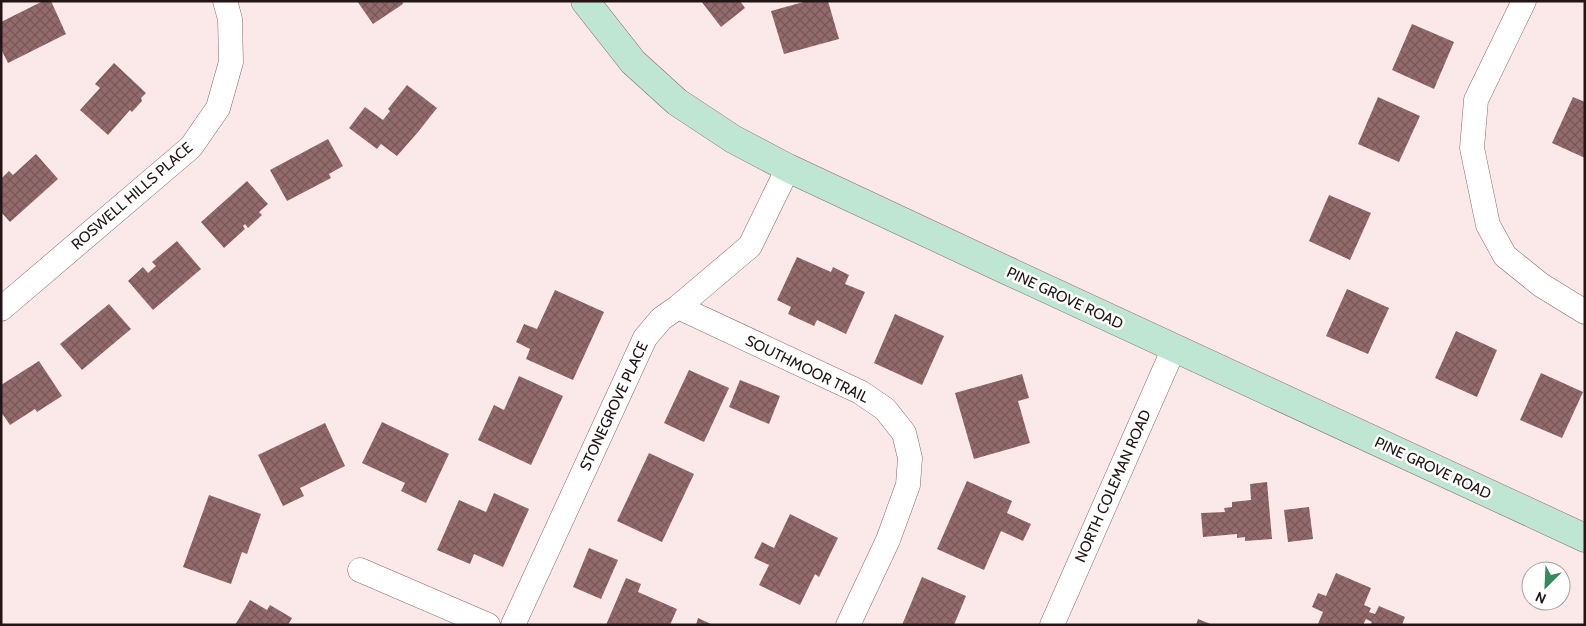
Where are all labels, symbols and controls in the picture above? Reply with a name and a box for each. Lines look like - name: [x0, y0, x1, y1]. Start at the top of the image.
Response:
- street label: ROSWELL HILLS PLACE: [68, 139, 196, 253]
- street label: PINE GROVE ROAD: [1004, 263, 1126, 333]
- street label: SOUTHMOOR TRAIL: [742, 331, 872, 407]
- street label: STONEGROVE PLACE: [576, 338, 652, 474]
- street label: NORTH COLEMAN ROAD: [1071, 407, 1155, 565]
- street label: PINE GROVE ROAD: [1372, 433, 1494, 503]
- north arrow: [1521, 561, 1571, 611]
- text: N: [1533, 588, 1549, 608]

